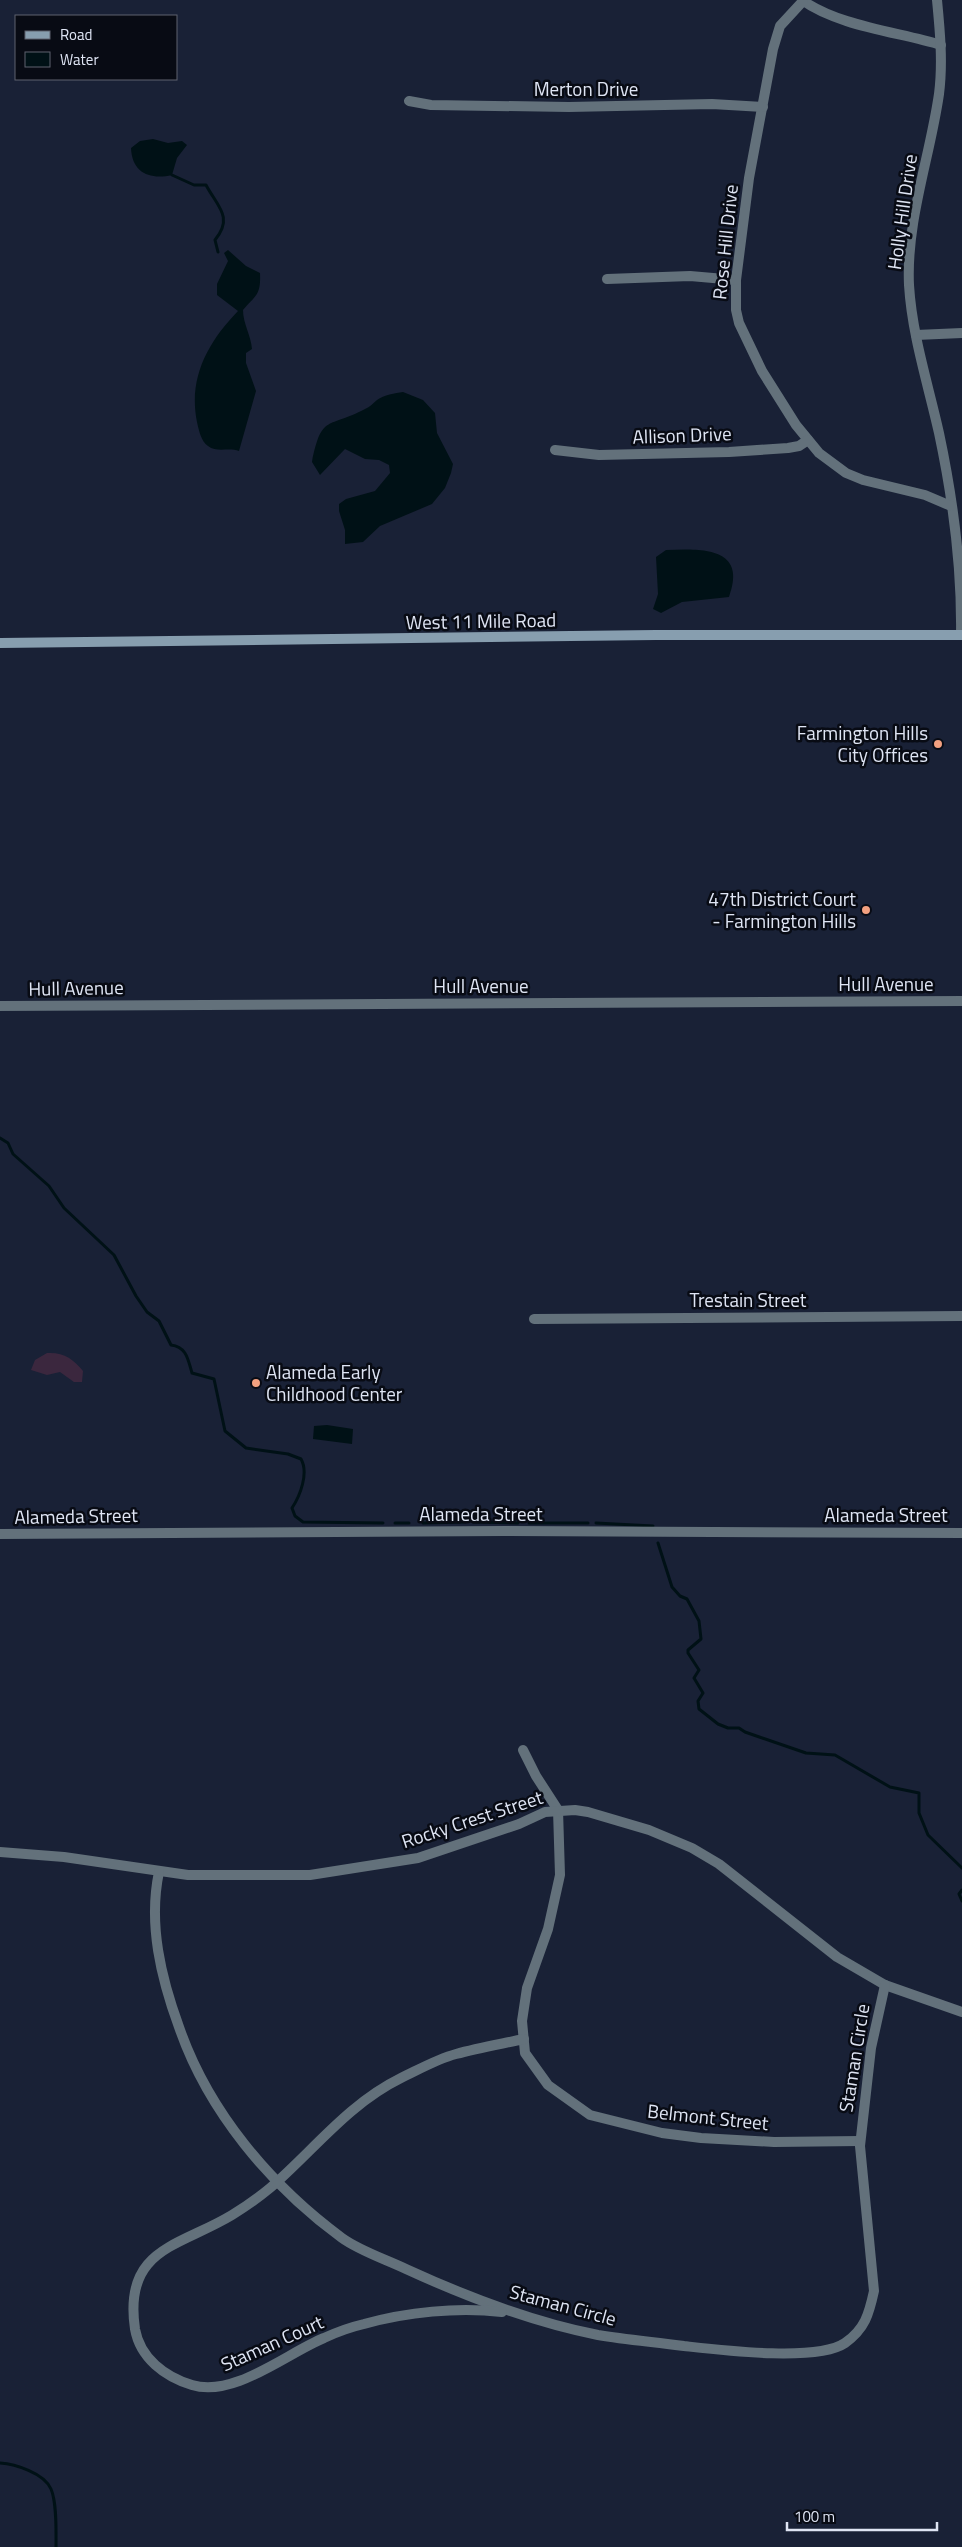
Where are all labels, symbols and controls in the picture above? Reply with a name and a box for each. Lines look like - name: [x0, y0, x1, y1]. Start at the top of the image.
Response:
- legend: [15, 15, 178, 80]
- text: Road: [60, 23, 92, 46]
- text: Water: [60, 48, 99, 71]
- street label: Merton Drive: [534, 74, 638, 103]
- street label: Holly Hill Drive: [879, 152, 924, 272]
- street label: Rose Hill Drive: [704, 183, 745, 301]
- street label: Allison Drive: [632, 418, 732, 451]
- street label: West 11 Mile Road: [405, 605, 557, 636]
- place label: Farmington Hills City Offices: [797, 718, 928, 769]
- marker: Farmington Hills City Offices: [932, 738, 944, 750]
- place label: 47th District Court - Farmington Hills: [708, 884, 856, 935]
- marker: 47th District Court - Farmington Hills: [860, 904, 872, 916]
- street label: Hull Avenue: [838, 969, 934, 998]
- street label: Hull Avenue: [433, 971, 529, 1000]
- street label: Hull Avenue: [28, 972, 124, 1003]
- street label: Trestain Street: [690, 1285, 807, 1314]
- place label: Alameda Early Childhood Center: [266, 1357, 403, 1408]
- marker: Alameda Early Childhood Center: [250, 1377, 262, 1389]
- street label: Alameda Street: [419, 1499, 543, 1528]
- street label: Alameda Street: [14, 1500, 138, 1531]
- street label: Alameda Street: [824, 1500, 948, 1529]
- street label: Rocky Crest Street: [397, 1782, 547, 1855]
- street label: Staman Circle: [831, 2002, 876, 2114]
- street label: Belmont Street: [646, 2096, 770, 2137]
- street label: Staman Circle: [507, 2276, 620, 2333]
- street label: Staman Court: [216, 2307, 328, 2378]
- scale bar: [787, 2500, 937, 2532]
- text: 100 m: [794, 2505, 835, 2528]

